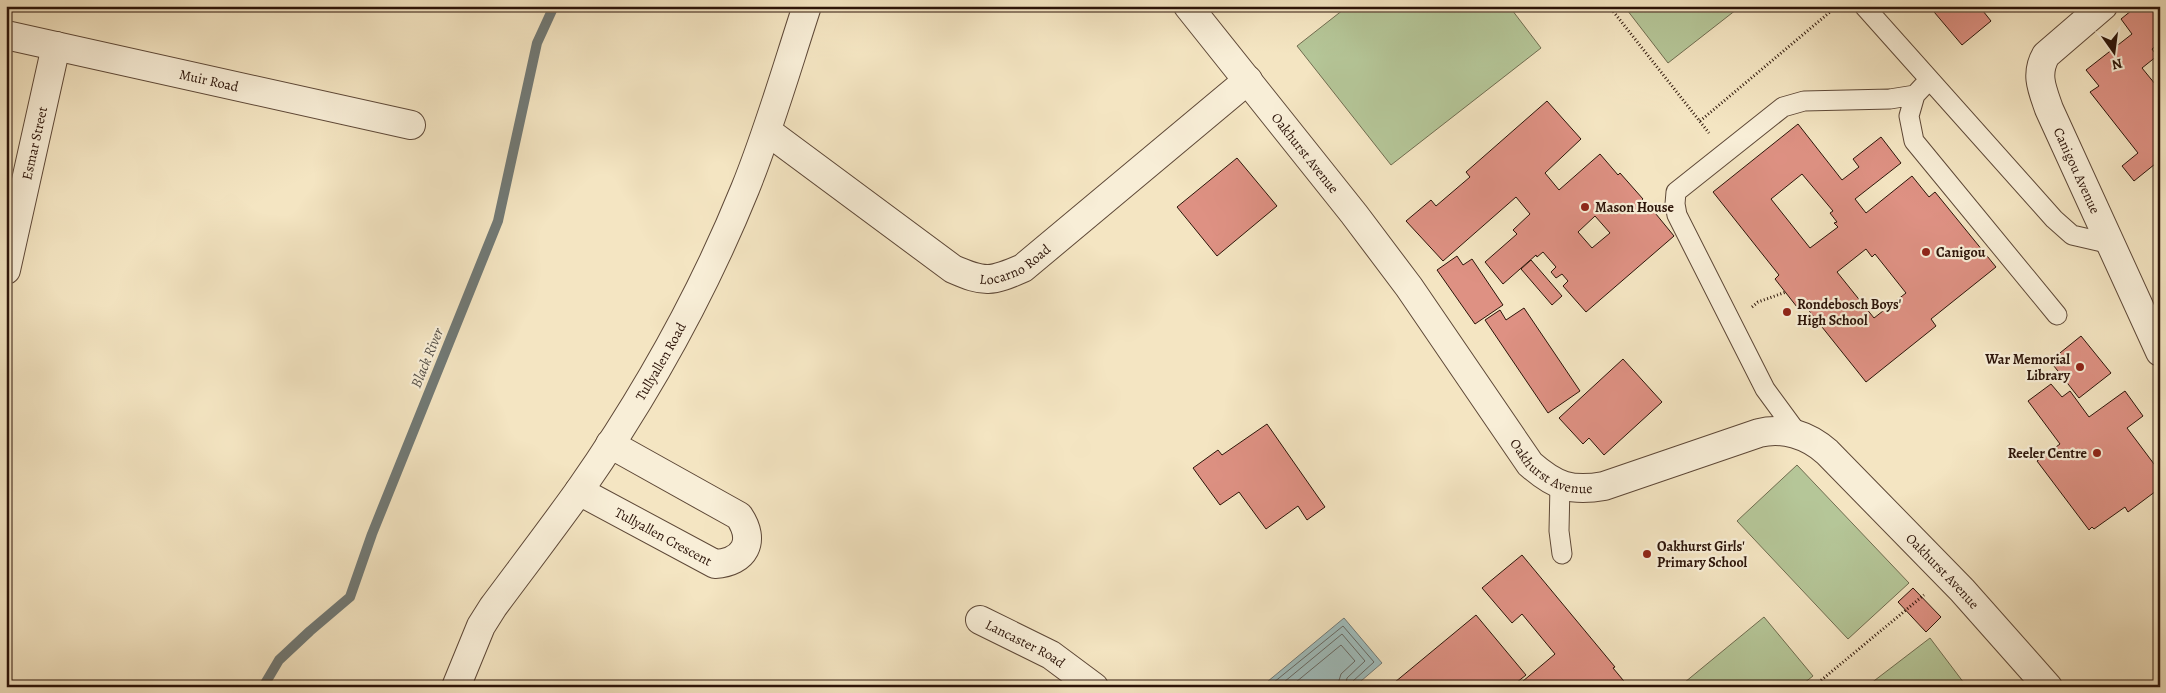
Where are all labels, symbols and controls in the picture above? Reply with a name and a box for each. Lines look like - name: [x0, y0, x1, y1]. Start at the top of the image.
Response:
- north arrow: [2088, 28, 2138, 78]
- text: N: [2110, 54, 2124, 75]
- street label: Muir Road: [177, 65, 241, 97]
- street label: Esmar Street: [17, 104, 52, 182]
- street label: Oakhurst Avenue: [1267, 109, 1343, 198]
- street label: Canigou Avenue: [2049, 124, 2105, 217]
- place label: Mason House: [1595, 198, 1674, 217]
- marker: Mason House: [1579, 201, 1591, 213]
- street label: Locarno Road: [979, 240, 1055, 289]
- place label: Canigou: [1936, 243, 1986, 262]
- marker: Canigou: [1920, 246, 1932, 258]
- place label: Rondebosch Boys' High School: [1797, 295, 1902, 330]
- marker: Rondebosch Boys' High School: [1781, 306, 1793, 318]
- street label: Tullyallen Road: [631, 319, 691, 404]
- water label: Black River: [406, 324, 448, 391]
- place label: War Memorial Library: [1984, 350, 2070, 385]
- marker: War Memorial Library: [2074, 361, 2086, 373]
- street label: Oakhurst Avenue: [1505, 435, 1593, 498]
- place label: Reeler Centre: [2008, 444, 2088, 463]
- marker: Reeler Centre: [2091, 447, 2103, 459]
- street label: Tullyallen Crescent: [611, 503, 716, 571]
- street label: Oakhurst Avenue: [1901, 529, 1983, 613]
- place label: Oakhurst Girls' Primary School: [1657, 537, 1748, 572]
- marker: Oakhurst Girls' Primary School: [1641, 548, 1653, 560]
- street label: Lancaster Road: [982, 615, 1069, 673]

